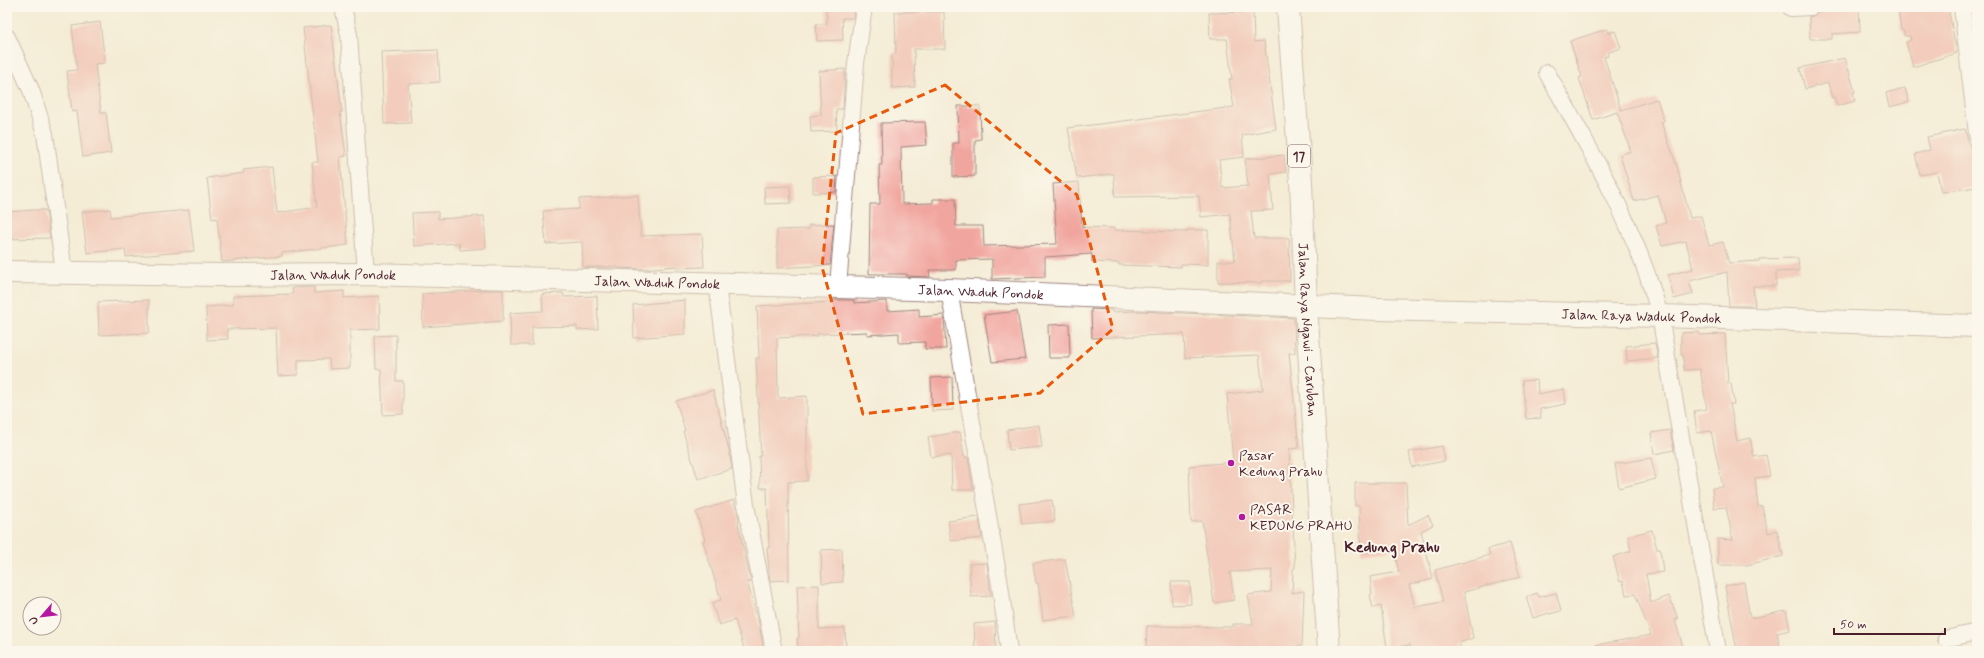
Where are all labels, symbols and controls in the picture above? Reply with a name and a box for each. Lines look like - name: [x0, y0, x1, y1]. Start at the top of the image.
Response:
- road number: 17: [1288, 145, 1310, 167]
- street label: Jalan Raya Ngawi - Caruban: [1293, 242, 1321, 417]
- street label: Jalan Waduk Pondok: [270, 266, 396, 285]
- street label: Jalan Waduk Pondok: [594, 272, 720, 294]
- street label: Jalan Waduk Pondok: [917, 281, 1044, 304]
- street label: Jalan Raya Waduk Pondok: [1561, 306, 1722, 328]
- place label: Pasar Kedung Prahu: [1239, 447, 1322, 481]
- marker: Pasar Kedung Prahu: [1226, 458, 1236, 468]
- place label: PASAR KEDUNG PRAHU: [1250, 501, 1353, 535]
- marker: PASAR KEDUNG PRAHU: [1237, 512, 1247, 522]
- district label: Kedung Prahu: [1344, 537, 1440, 559]
- north arrow: [22, 596, 62, 636]
- scale bar: [1834, 610, 1945, 636]
- text: U: [26, 614, 42, 627]
- text: 50 m: [1840, 617, 1867, 633]

